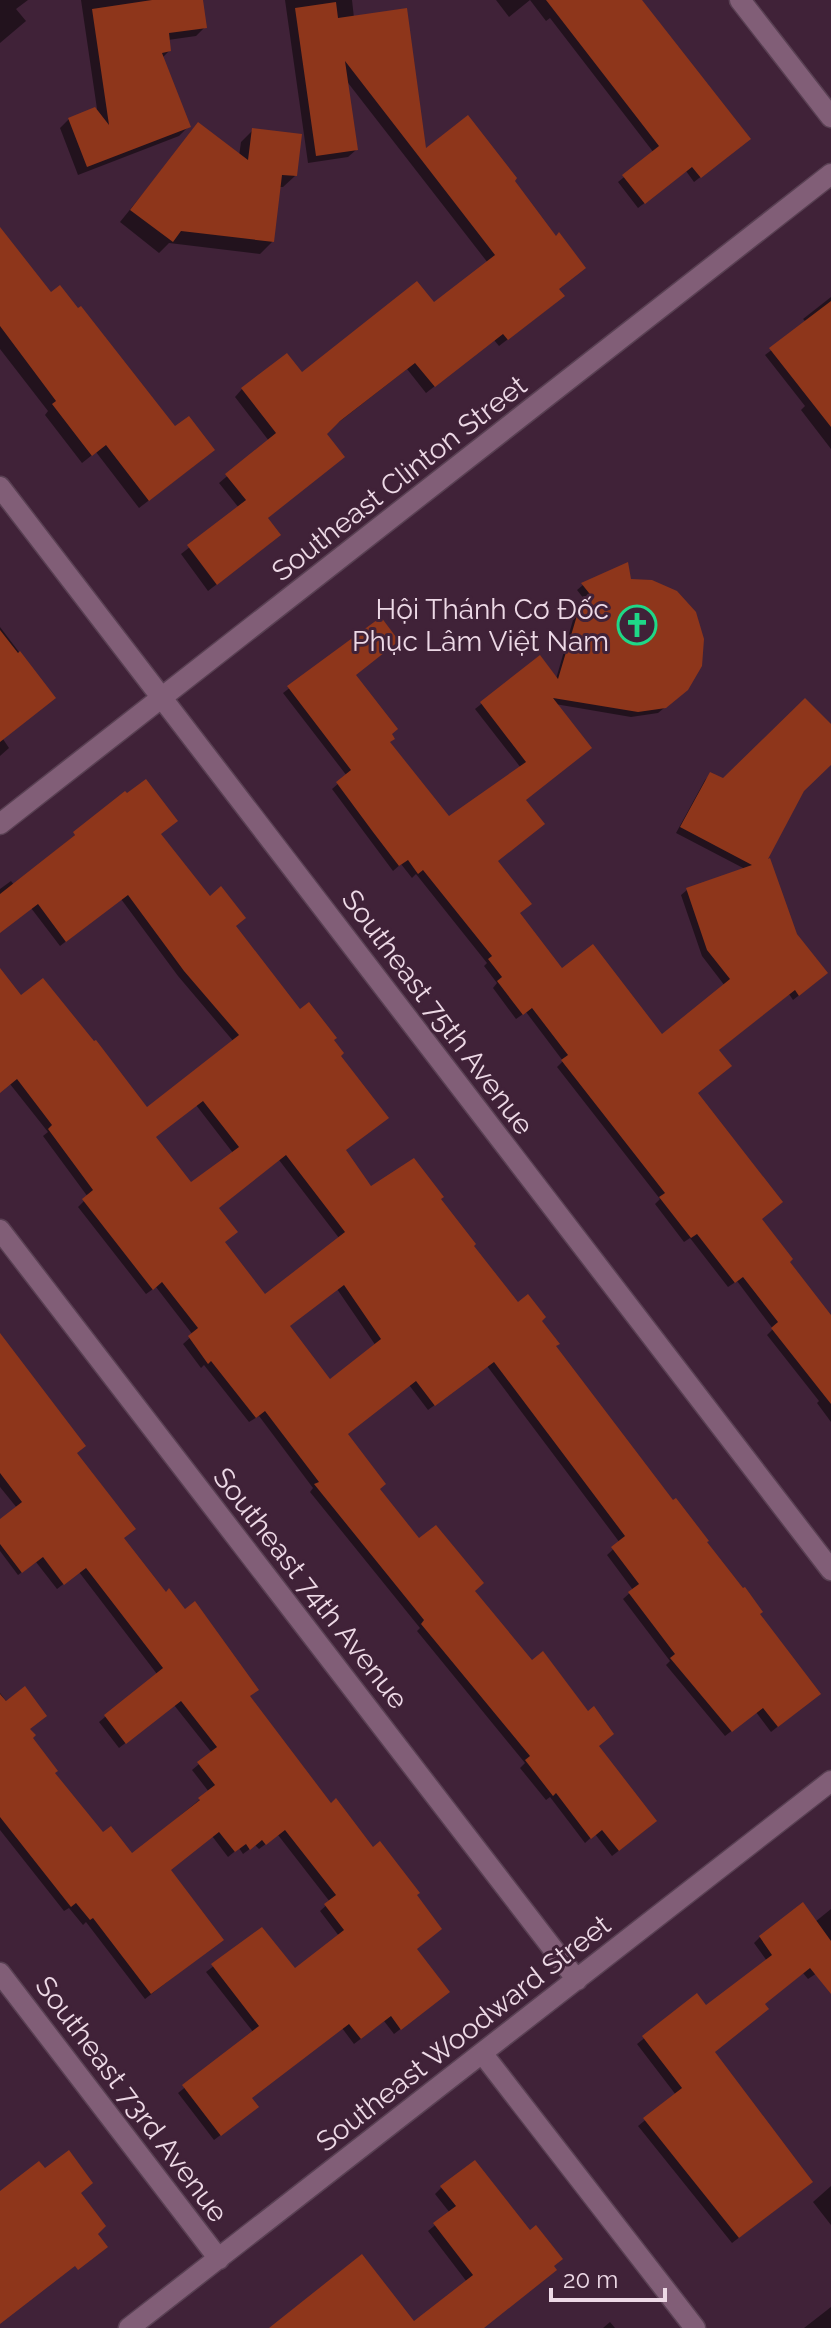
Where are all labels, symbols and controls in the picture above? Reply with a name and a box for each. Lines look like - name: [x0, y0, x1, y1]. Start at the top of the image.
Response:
- street label: Southeast Clinton Street: [266, 368, 534, 588]
- place label: Hội Thánh Cơ Đốc Phục Lâm Việt Nam: [352, 593, 609, 658]
- church icon: Hội Thánh Cơ Đốc Phục Lâm Việt Nam: [616, 604, 658, 646]
- street label: Southeast 75th Avenue: [335, 883, 540, 1141]
- street label: Southeast 74th Avenue: [206, 1461, 415, 1715]
- street label: Southeast Woodward Street: [310, 1908, 617, 2159]
- street label: Southeast 73rd Avenue: [28, 1970, 235, 2229]
- scale bar: [551, 2252, 665, 2302]
- text: 20 m: [563, 2265, 618, 2294]

